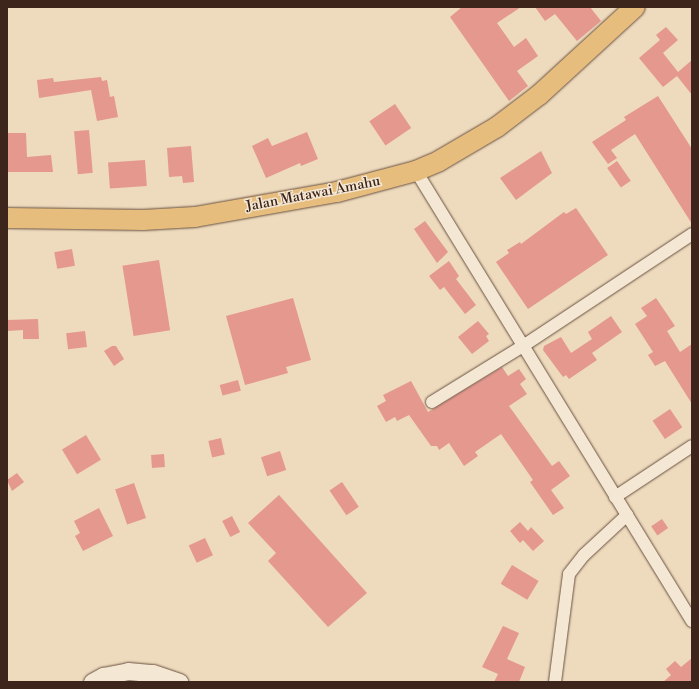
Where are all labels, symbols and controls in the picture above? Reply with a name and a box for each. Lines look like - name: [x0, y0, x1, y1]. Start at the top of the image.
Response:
- street label: Jalan Matawai Amahu: [244, 173, 382, 215]

